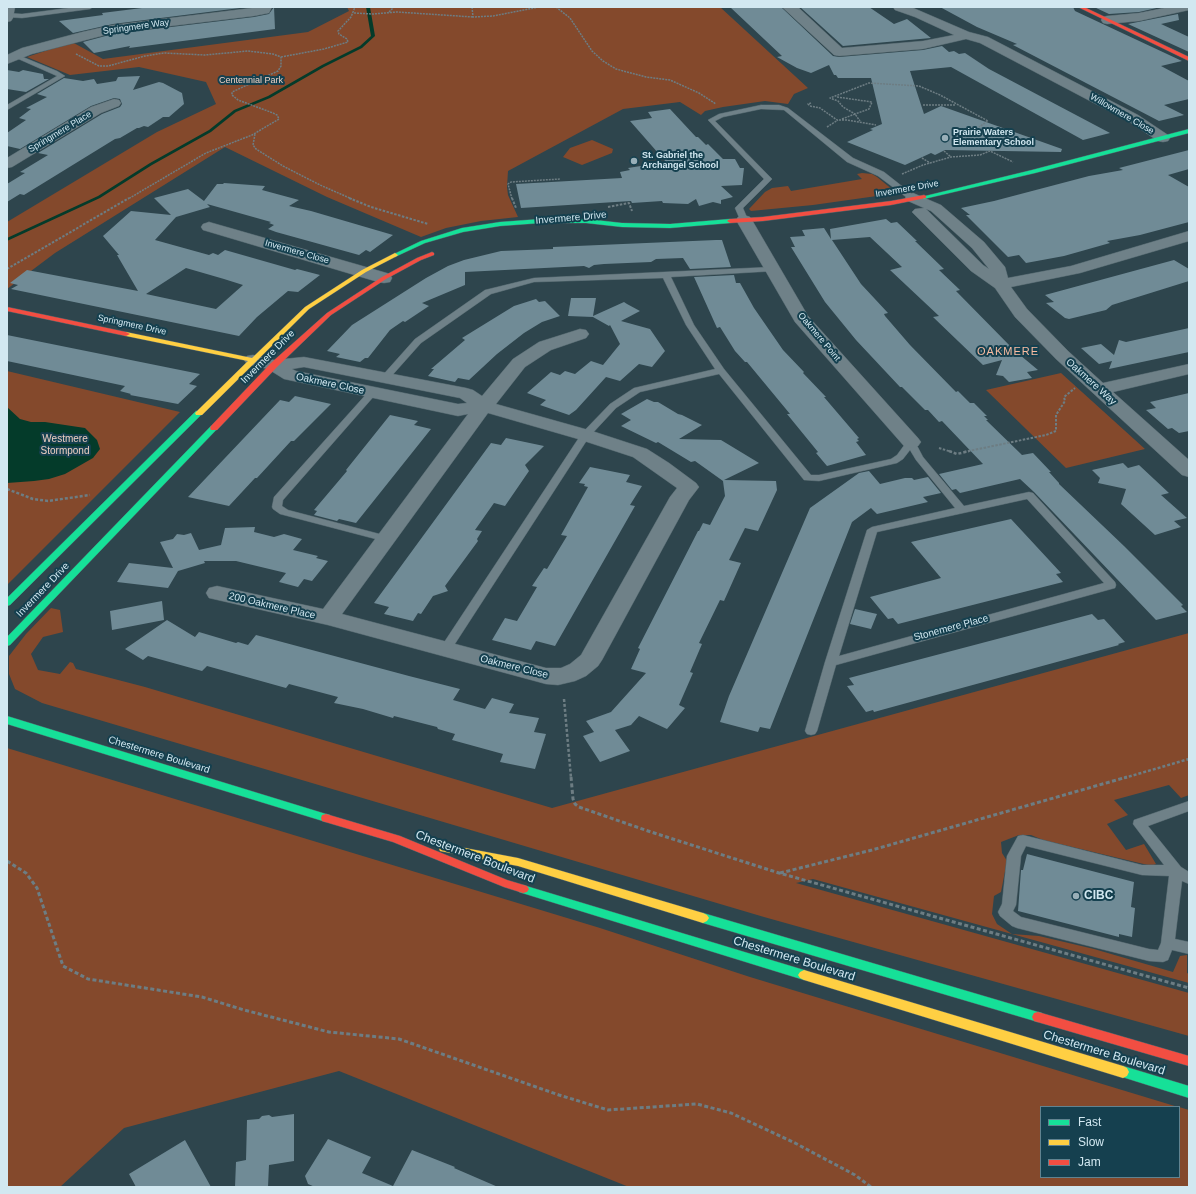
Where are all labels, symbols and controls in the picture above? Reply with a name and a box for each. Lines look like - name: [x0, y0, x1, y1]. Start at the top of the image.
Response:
- street label: Springmere Way: [102, 17, 170, 37]
- park label: Centennial Park: [219, 76, 283, 86]
- street label: Willowmere Close: [1088, 91, 1156, 137]
- street label: Springmere Place: [27, 109, 93, 155]
- place label: Prairie Waters Elementary School: [953, 128, 1034, 149]
- marker: Prairie Waters Elementary School: [940, 133, 950, 143]
- place label: St. Gabriel the Archangel School: [642, 151, 719, 172]
- marker: St. Gabriel the Archangel School: [629, 156, 639, 166]
- street label: Invermere Drive: [875, 178, 939, 200]
- street label: Invermere Drive: [535, 209, 607, 227]
- street label: Invermere Close: [264, 238, 330, 266]
- street label: Oakmere Point: [796, 311, 842, 363]
- street label: Springmere Drive: [97, 312, 167, 338]
- street label: Invermere Drive: [239, 328, 297, 386]
- district label: OAKMERE: [977, 345, 1039, 359]
- street label: Oakmere Way: [1063, 356, 1119, 408]
- street label: Oakmere Close: [295, 371, 365, 397]
- park label: Westmere Stormpond: [41, 433, 89, 456]
- street label: Invermere Drive: [14, 560, 72, 620]
- street label: 200 Oakmere Place: [228, 590, 316, 622]
- street label: Stonemere Place: [912, 612, 990, 644]
- street label: Oakmere Close: [479, 653, 549, 681]
- street label: Chestermere Boulevard: [107, 734, 211, 776]
- street label: Chestermere Boulevard: [413, 828, 537, 886]
- place label: CIBC: [1084, 889, 1113, 903]
- marker: CIBC: [1071, 891, 1081, 901]
- street label: Chestermere Boulevard: [731, 934, 857, 984]
- street label: Chestermere Boulevard: [1041, 1028, 1167, 1078]
- legend: [1040, 1106, 1180, 1178]
- text: Fast: [1078, 1115, 1101, 1129]
- text: Slow: [1078, 1135, 1104, 1149]
- text: Jam: [1078, 1155, 1101, 1169]

